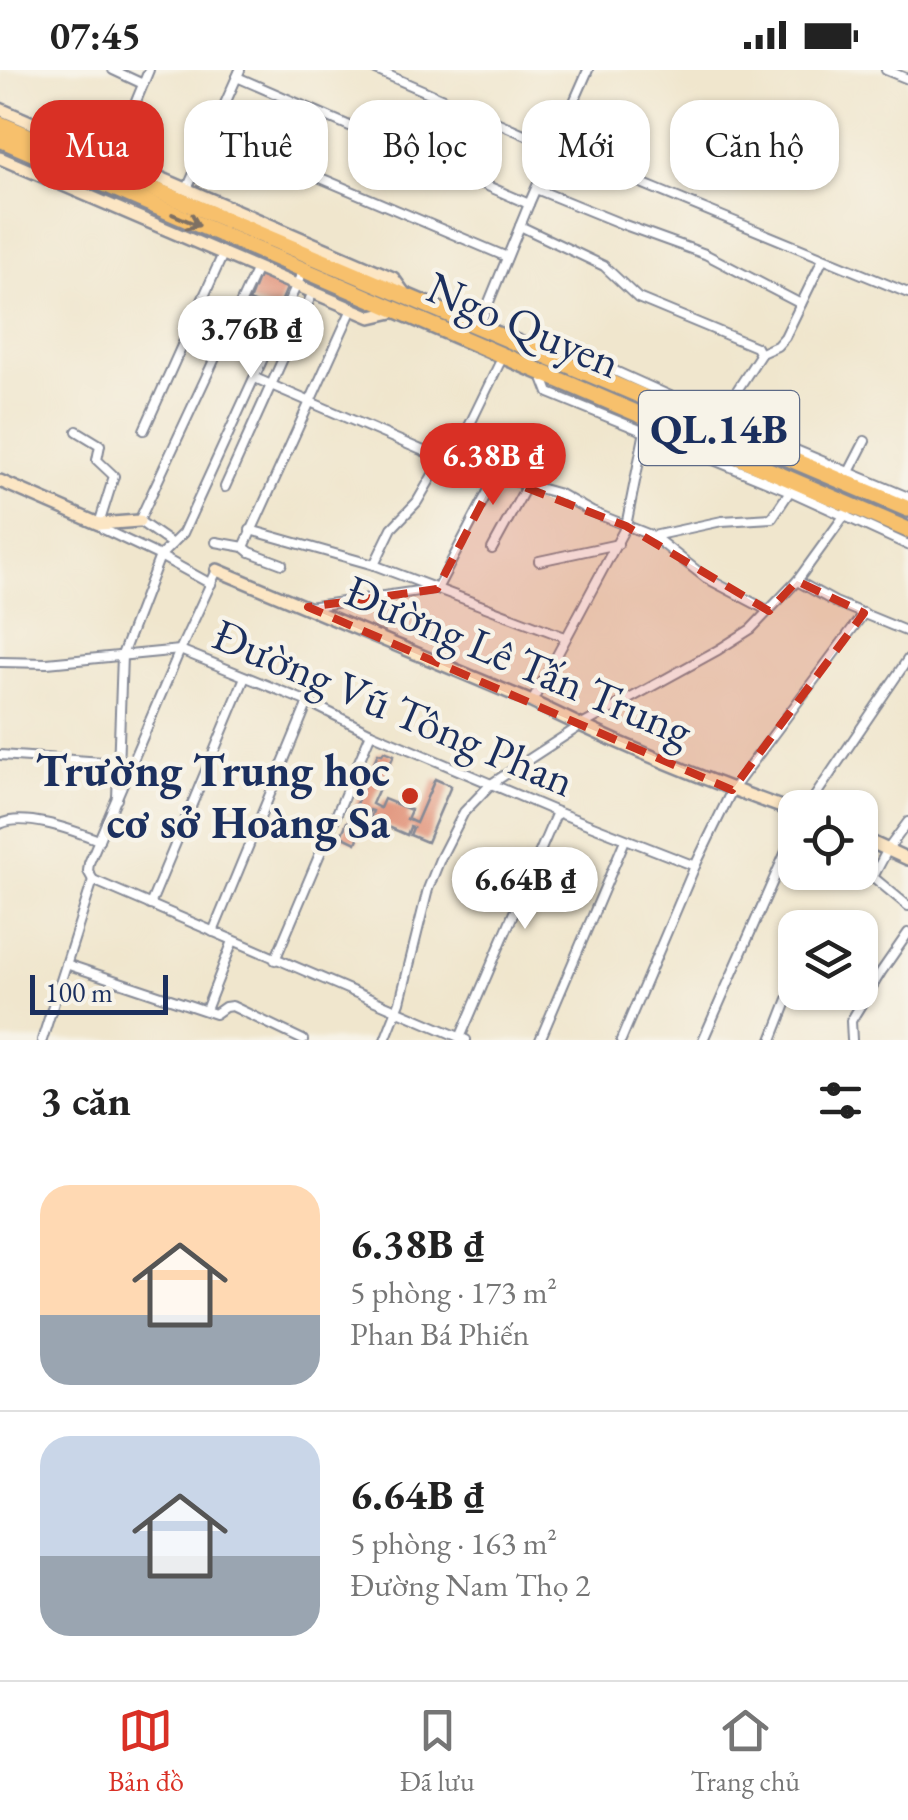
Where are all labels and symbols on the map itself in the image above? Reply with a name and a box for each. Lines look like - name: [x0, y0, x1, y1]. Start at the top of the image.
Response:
- one-way arrow: [170, 212, 201, 230]
- street label: Ngo Quyen: [419, 257, 629, 391]
- pin: 3.76B ₫: [159, 296, 343, 381]
- road number: QL.14B: [639, 391, 799, 465]
- pin: 6.38B ₫: [401, 423, 585, 508]
- street label: Đường Lê Tấn Trung: [337, 561, 701, 759]
- street label: Đường Vũ Tông Phan: [205, 605, 583, 809]
- place label: Trường Trung học cơ sở Hoàng Sa: [36, 741, 390, 852]
- marker: Trường Trung học cơ sở Hoàng Sa: [399, 785, 421, 807]
- pin: 6.64B ₫: [433, 847, 617, 932]
- scale bar: [30, 970, 168, 1014]

